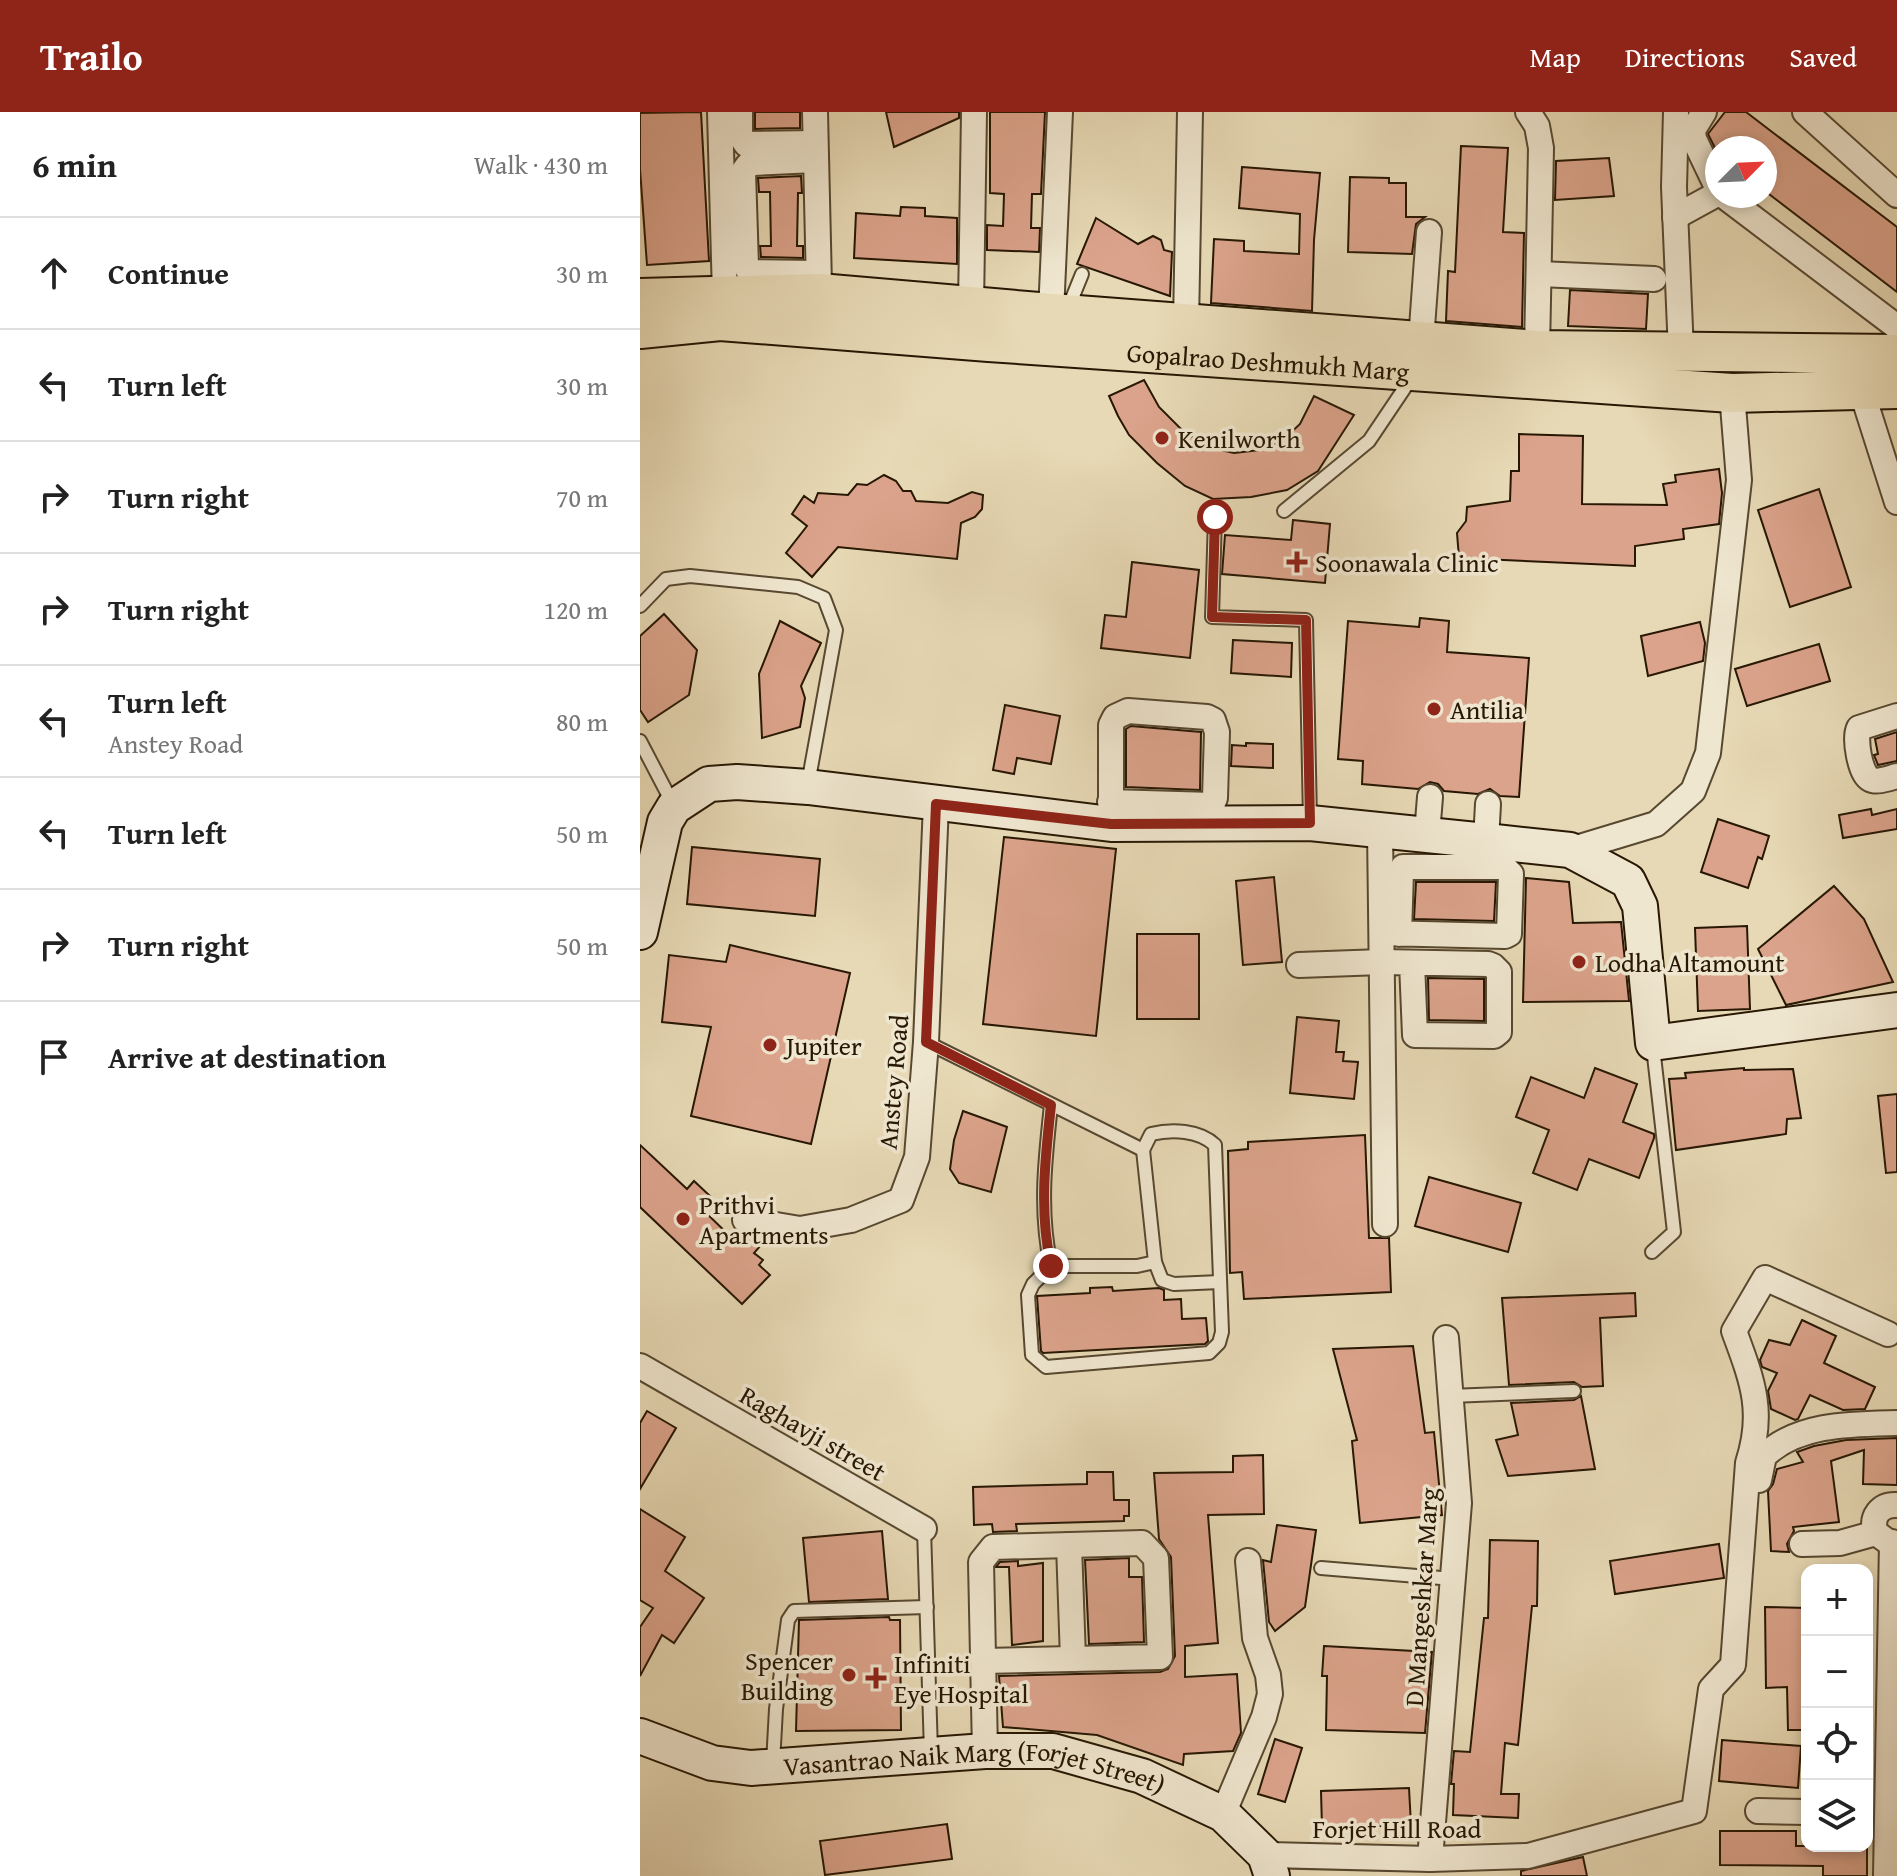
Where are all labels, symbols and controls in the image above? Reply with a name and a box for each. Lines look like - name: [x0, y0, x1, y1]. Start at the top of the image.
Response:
- text: Trailo: [40, 28, 143, 84]
- text: Map: [1529, 36, 1581, 77]
- text: Directions: [1625, 36, 1745, 77]
- text: Saved: [1789, 36, 1857, 77]
- north arrow: [1705, 136, 1777, 208]
- text: 6 min: [32, 140, 117, 189]
- text: Walk · 430 m: [474, 145, 608, 184]
- icon: ahead: [32, 251, 76, 295]
- text: Continue: [108, 251, 229, 295]
- text: 30 m: [556, 254, 608, 293]
- street label: Gopalrao Deshmukh Marg: [1126, 332, 1411, 390]
- icon: left: [32, 363, 76, 407]
- text: Turn left: [108, 363, 227, 407]
- text: 30 m: [556, 366, 608, 405]
- place label: Kenilworth: [1178, 419, 1301, 458]
- marker: Kenilworth: [1153, 429, 1171, 447]
- icon: right: [32, 475, 76, 519]
- text: Turn right: [108, 475, 249, 519]
- text: 70 m: [556, 478, 608, 517]
- route start: [1197, 499, 1233, 535]
- place label: Soonawala Clinic: [1315, 543, 1499, 582]
- marker: Soonawala Clinic: [1286, 551, 1308, 573]
- icon: right: [32, 587, 76, 631]
- text: Turn right: [108, 587, 249, 631]
- text: 120 m: [543, 590, 608, 629]
- text: Turn left: [108, 680, 227, 724]
- place label: Antilia: [1450, 690, 1524, 729]
- icon: left: [32, 699, 76, 743]
- marker: Antilia: [1425, 700, 1443, 718]
- text: 80 m: [556, 702, 608, 741]
- text: Anstey Road: [108, 724, 243, 763]
- icon: left: [32, 811, 76, 855]
- text: Turn left: [108, 811, 227, 855]
- text: 50 m: [556, 814, 608, 853]
- icon: right: [32, 923, 76, 967]
- text: Turn right: [108, 923, 249, 967]
- text: 50 m: [556, 926, 608, 965]
- place label: Lodha Altamount: [1595, 943, 1784, 982]
- marker: Lodha Altamount: [1570, 953, 1588, 971]
- street label: Anstey Road: [868, 1013, 918, 1151]
- place label: Jupiter: [783, 1026, 862, 1065]
- icon: arrive: [32, 1035, 76, 1079]
- text: Arrive at destination: [108, 1035, 386, 1079]
- marker: Jupiter: [761, 1036, 779, 1054]
- place label: Prithvi Apartments: [699, 1185, 829, 1254]
- marker: Prithvi Apartments: [674, 1210, 692, 1228]
- route end: [1033, 1248, 1069, 1284]
- street label: Raghavji street: [733, 1375, 893, 1491]
- street label: D Mangeshkar Marg: [1394, 1486, 1448, 1708]
- map controls: [1801, 1564, 1873, 1852]
- button: +: [1801, 1564, 1873, 1636]
- button: −: [1801, 1636, 1873, 1708]
- place label: Spencer Building: [741, 1641, 833, 1710]
- place label: Infiniti Eye Hospital: [894, 1644, 1028, 1713]
- marker: Spencer Building: [840, 1666, 858, 1684]
- marker: Infiniti Eye Hospital: [865, 1667, 887, 1689]
- button: locate: [1801, 1708, 1873, 1780]
- street label: Vasantrao Naik Marg (Forjet Street): [782, 1731, 1172, 1804]
- button: layers: [1801, 1780, 1873, 1852]
- street label: Forjet Hill Road: [1312, 1809, 1482, 1848]

